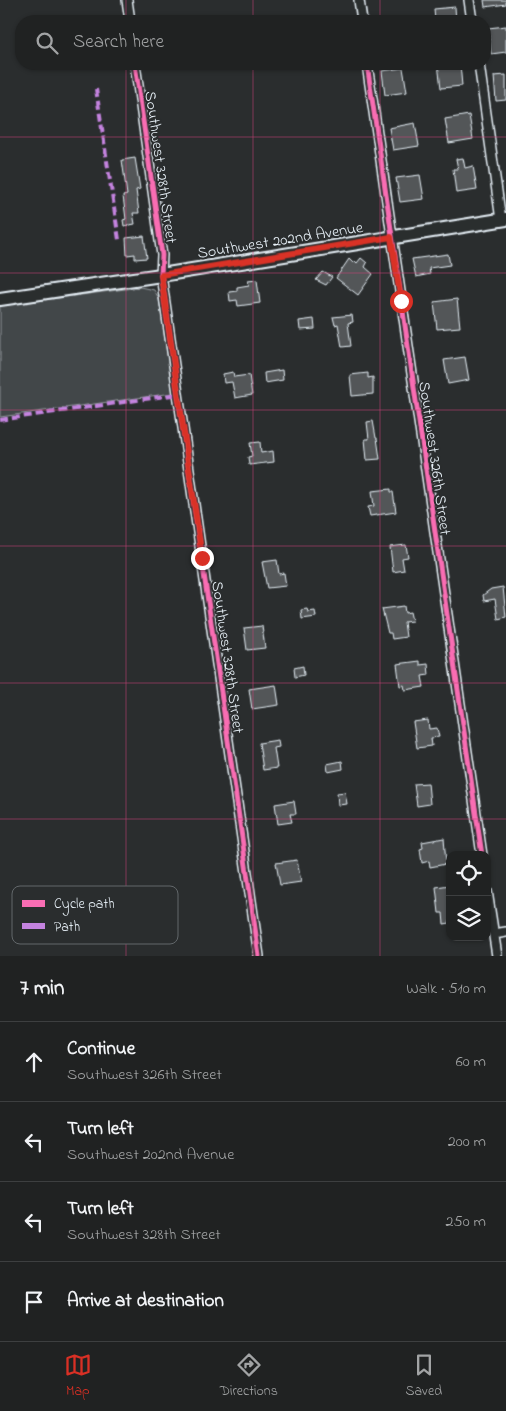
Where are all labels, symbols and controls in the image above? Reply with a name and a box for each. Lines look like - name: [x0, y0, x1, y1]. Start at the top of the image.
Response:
- search box: [15, 15, 491, 70]
- icon: search: [33, 29, 61, 57]
- text: Search here: [73, 29, 164, 56]
- street label: Southwest 328th Street: [137, 89, 183, 246]
- street label: Southwest 202nd Avenue: [196, 216, 366, 266]
- route start: [390, 290, 413, 313]
- street label: Southwest 326th Street: [411, 380, 457, 537]
- route end: [191, 547, 214, 570]
- street label: Southwest 328th Street: [204, 579, 250, 736]
- map controls: [446, 851, 491, 941]
- button: locate: [446, 851, 491, 896]
- legend: [12, 886, 178, 944]
- text: Cycle path: [54, 894, 115, 916]
- button: layers: [446, 896, 491, 941]
- text: Path: [54, 917, 80, 938]
- text: 7 min: [20, 974, 64, 1004]
- text: Walk · 510 m: [406, 977, 486, 1001]
- text: Continue: [67, 1036, 135, 1063]
- icon: ahead: [20, 1048, 48, 1076]
- text: 60 m: [456, 1050, 486, 1074]
- text: Southwest 326th Street: [67, 1063, 222, 1087]
- text: Turn left: [67, 1116, 134, 1143]
- icon: left: [20, 1128, 48, 1156]
- text: 200 m: [448, 1130, 486, 1154]
- text: Southwest 202nd Avenue: [67, 1143, 234, 1167]
- text: Turn left: [67, 1196, 134, 1223]
- icon: left: [20, 1208, 48, 1236]
- text: 250 m: [446, 1210, 486, 1234]
- text: Southwest 328th Street: [67, 1223, 221, 1247]
- icon: arrive: [20, 1288, 48, 1316]
- text: Arrive at destination: [67, 1288, 224, 1315]
- tab: Map: [64, 1351, 92, 1402]
- tab: Directions: [220, 1351, 278, 1402]
- tab: Saved: [406, 1351, 442, 1402]

